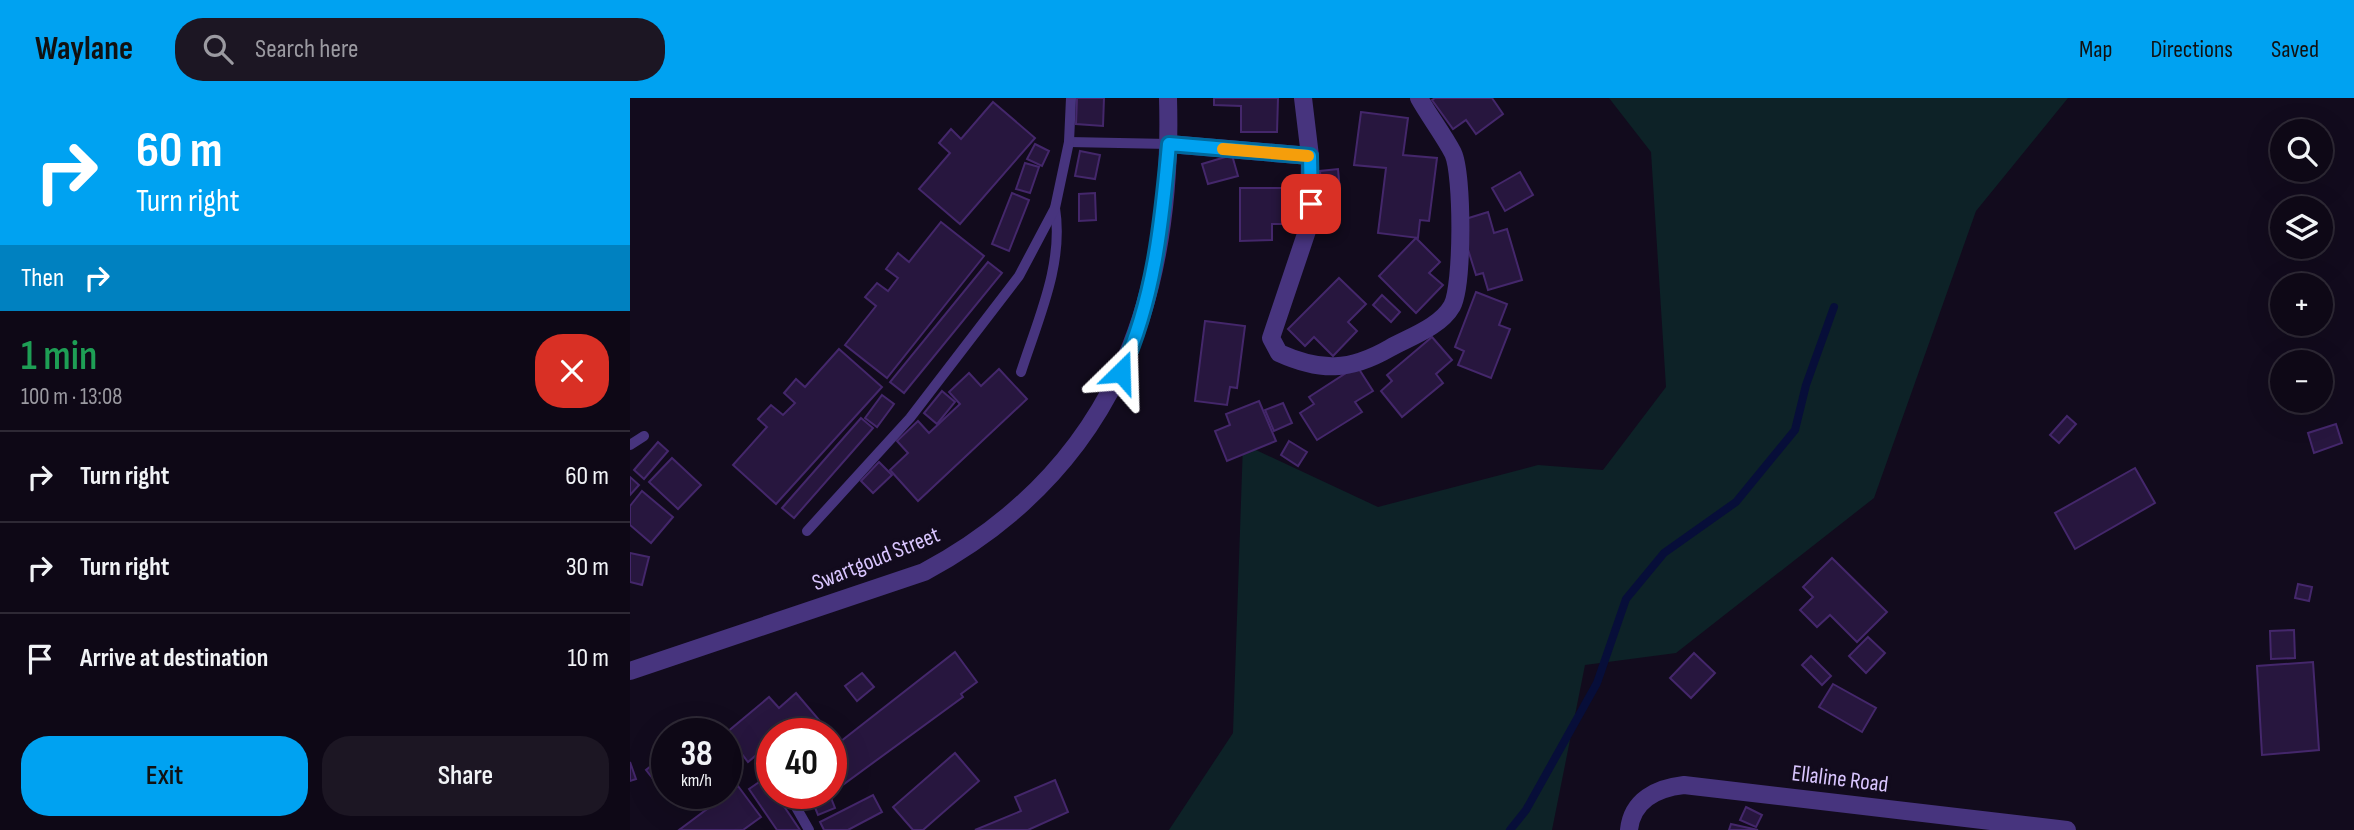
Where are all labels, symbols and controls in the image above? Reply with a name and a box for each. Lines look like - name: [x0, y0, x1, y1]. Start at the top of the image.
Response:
- search box: [175, 18, 665, 81]
- text: Waylane: [35, 29, 133, 69]
- icon: search: [199, 30, 237, 68]
- text: Search here: [255, 34, 358, 65]
- text: Map: [2079, 35, 2112, 64]
- text: Directions: [2150, 35, 2233, 64]
- text: Saved: [2271, 35, 2319, 64]
- map controls: [2270, 119, 2333, 413]
- button: search: [2270, 119, 2333, 182]
- text: 60 m: [136, 122, 223, 181]
- icon: right: [21, 126, 112, 217]
- pin: [1281, 174, 1341, 234]
- text: Turn right: [136, 182, 240, 221]
- icon: arrive: [1292, 185, 1330, 223]
- button: layers: [2270, 196, 2333, 259]
- icon: right: [78, 259, 116, 297]
- text: Then: [21, 263, 64, 294]
- button: +: [2270, 273, 2333, 336]
- text: 1 min: [21, 331, 97, 382]
- button: close: [535, 334, 609, 408]
- position arrow: [1084, 335, 1158, 409]
- button: −: [2270, 350, 2333, 413]
- text: 100 m · 13:08: [21, 383, 122, 411]
- icon: right: [21, 458, 59, 496]
- text: Turn right: [80, 461, 169, 492]
- text: 60 m: [565, 461, 609, 492]
- street label: Swartgoud Street: [808, 521, 944, 597]
- icon: right: [21, 549, 59, 587]
- text: Turn right: [80, 552, 169, 583]
- text: 30 m: [566, 552, 609, 583]
- icon: arrive: [21, 640, 59, 678]
- text: Arrive at destination: [80, 643, 268, 674]
- text: 10 m: [567, 643, 609, 674]
- speed limit sign: 40: [756, 718, 847, 809]
- text: 38: [680, 733, 713, 776]
- button: Exit: [21, 736, 308, 816]
- button: Share: [322, 736, 609, 816]
- street label: Ellaline Road: [1790, 759, 1890, 799]
- text: km/h: [681, 770, 712, 791]

